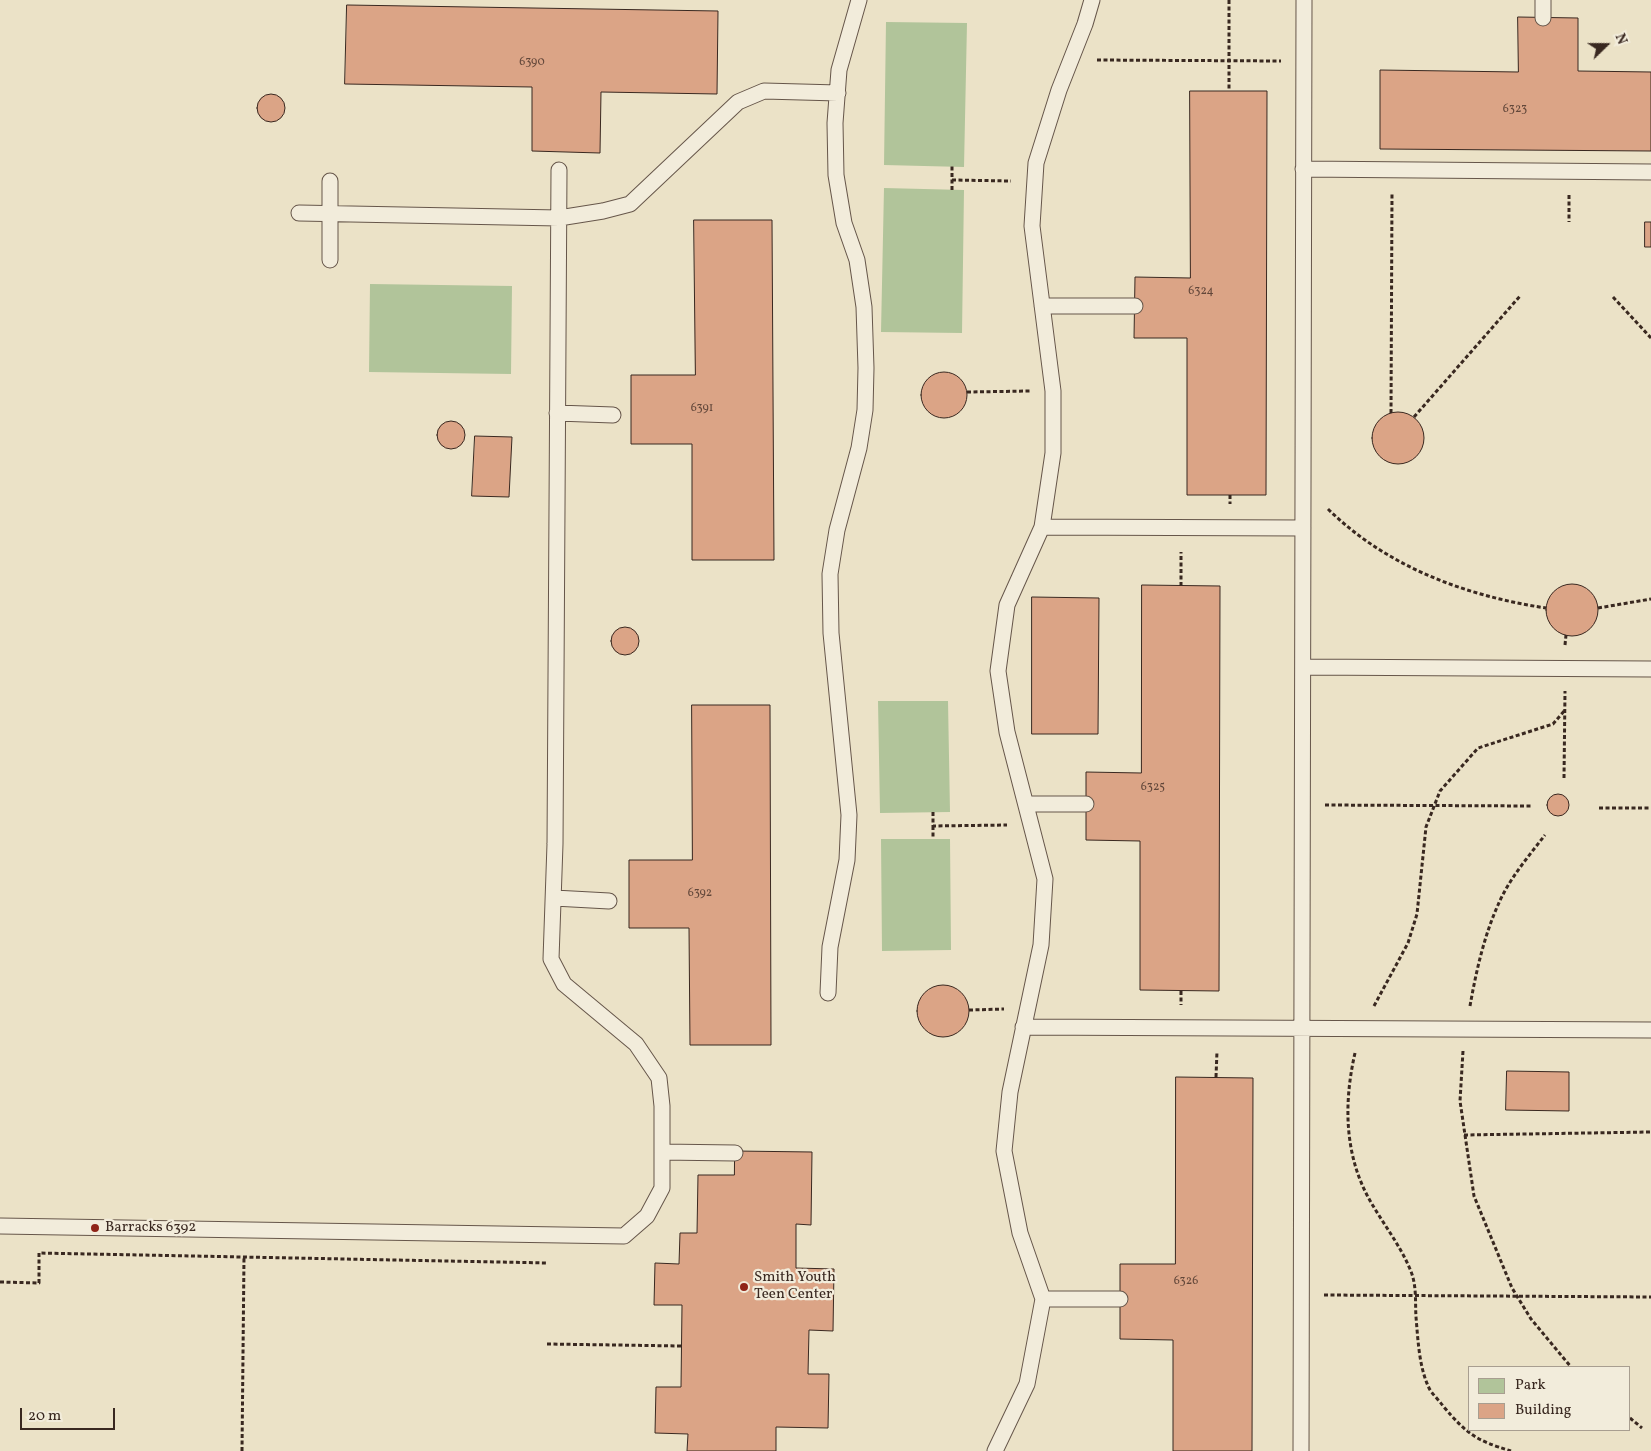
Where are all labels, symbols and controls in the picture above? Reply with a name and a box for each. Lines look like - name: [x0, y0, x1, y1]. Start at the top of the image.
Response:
- north arrow: [1581, 20, 1631, 70]
- text: N: [1610, 31, 1631, 47]
- house number: 6390: [519, 56, 545, 70]
- house number: 6323: [1503, 103, 1527, 117]
- house number: 6324: [1188, 285, 1214, 299]
- house number: 6391: [691, 402, 713, 416]
- house number: 6325: [1141, 781, 1165, 795]
- house number: 6392: [688, 887, 712, 901]
- place label: Barracks 6392: [105, 1219, 196, 1237]
- marker: Barracks 6392: [89, 1222, 101, 1234]
- place label: Smith Youth Teen Center: [754, 1269, 836, 1304]
- house number: 6326: [1174, 1275, 1198, 1289]
- marker: Smith Youth Teen Center: [738, 1281, 750, 1293]
- legend: [1468, 1366, 1631, 1431]
- text: Park: [1515, 1375, 1546, 1396]
- scale bar: [22, 1398, 118, 1430]
- text: Building: [1515, 1400, 1571, 1421]
- text: 20 m: [28, 1406, 61, 1427]

